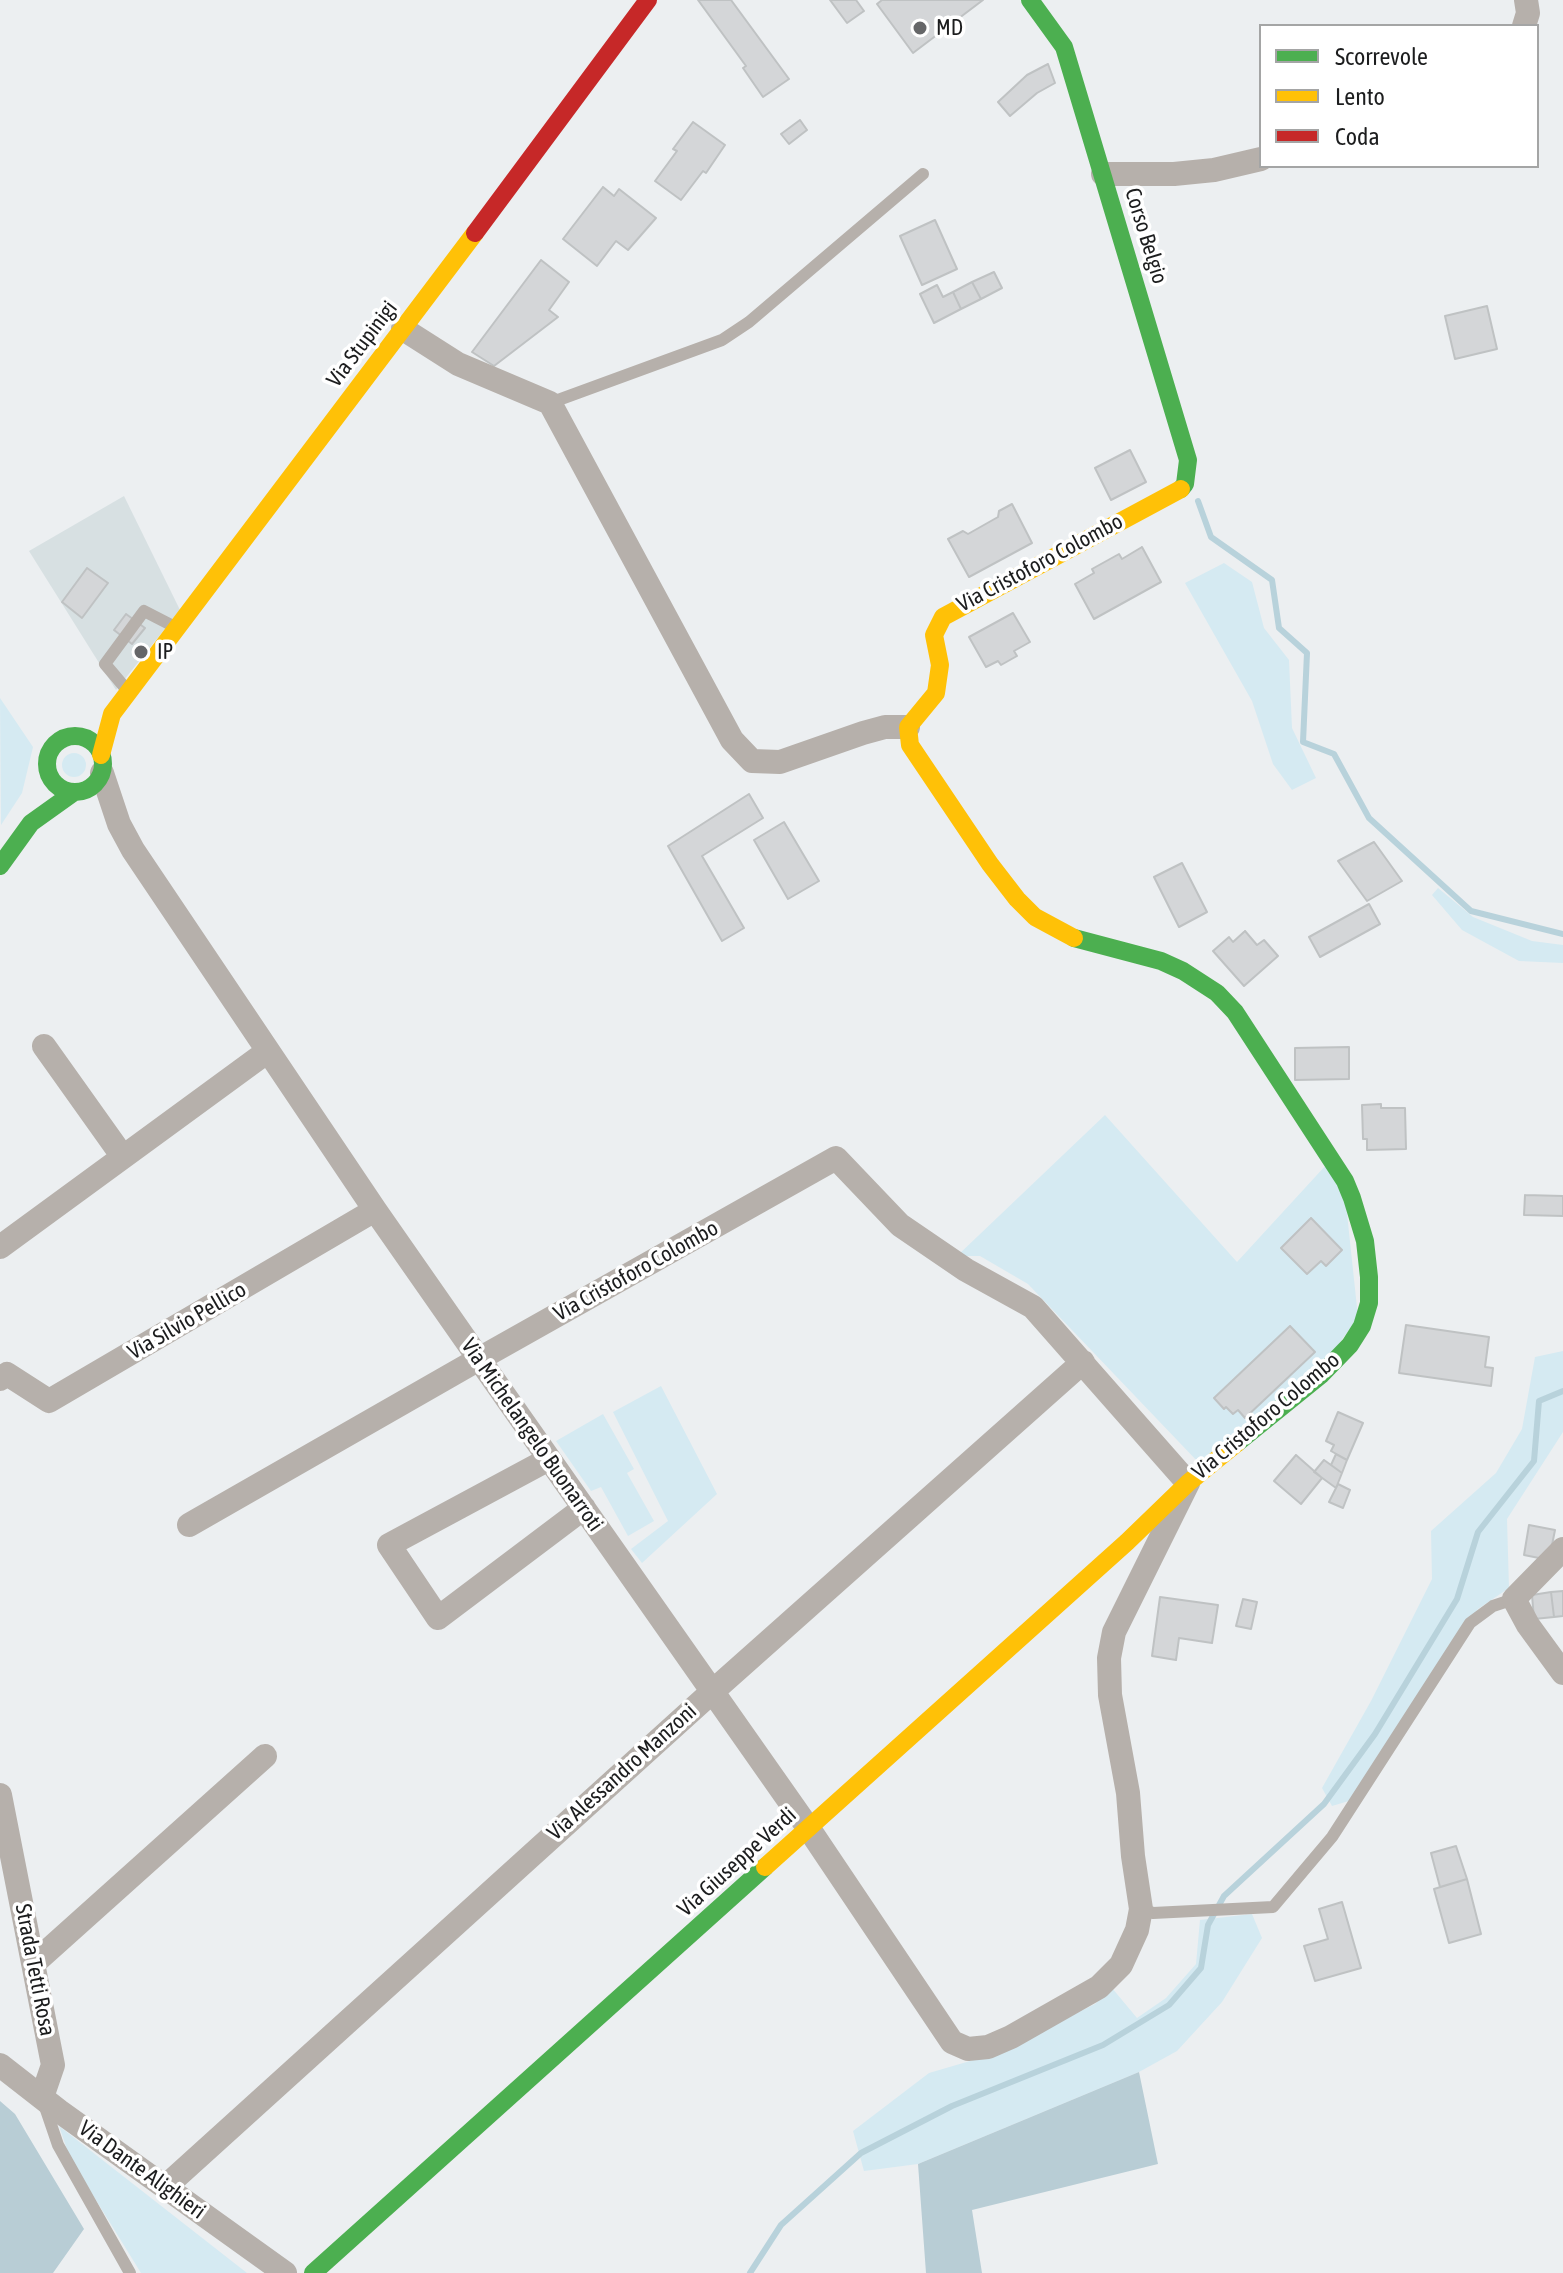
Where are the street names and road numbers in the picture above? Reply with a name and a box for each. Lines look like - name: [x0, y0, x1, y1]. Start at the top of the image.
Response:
- street label: Corso Belgio: [1119, 185, 1173, 287]
- street label: Via Stupinigi: [321, 296, 403, 392]
- street label: Via Cristoforo Colombo: [953, 508, 1127, 618]
- street label: Via Cristoforo Colombo: [549, 1215, 723, 1327]
- street label: Via Silvio Pellico: [123, 1277, 251, 1365]
- street label: Via Michelangelo Buonarroti: [455, 1333, 609, 1537]
- street label: Via Cristoforo Colombo: [1187, 1347, 1345, 1485]
- street label: Via Alessandro Manzoni: [542, 1698, 702, 1846]
- street label: Via Giuseppe Verdi: [672, 1802, 802, 1922]
- street label: Strada Tetti Rosa: [9, 1902, 61, 2038]
- street label: Via Dante Alighieri: [74, 2115, 210, 2225]

